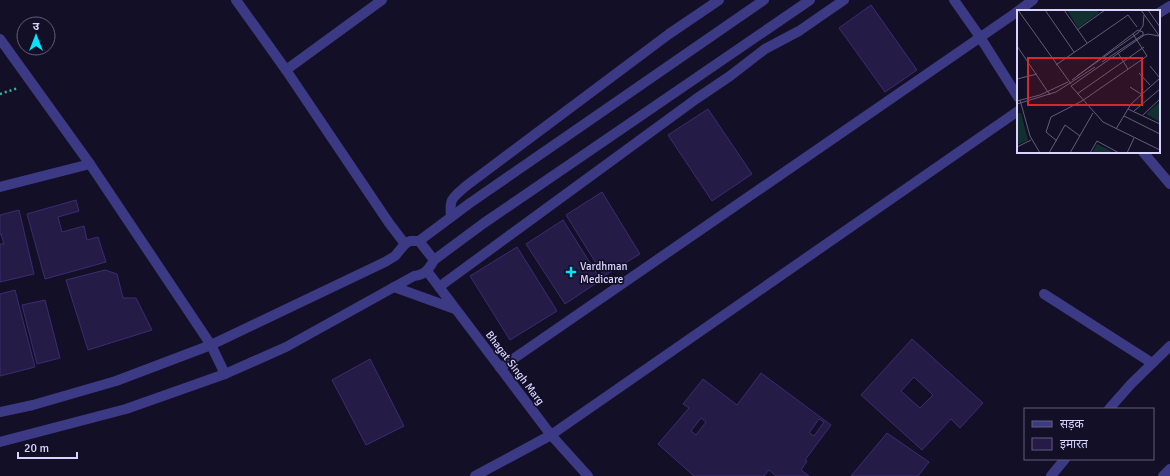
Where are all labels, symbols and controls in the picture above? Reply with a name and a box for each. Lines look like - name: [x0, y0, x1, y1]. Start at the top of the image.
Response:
- inset map: [1017, 10, 1160, 153]
- north arrow: [16, 16, 56, 56]
- text: उ: [33, 20, 40, 33]
- place label: Vardhman Medicare: [580, 260, 628, 286]
- marker: Vardhman Medicare: [565, 266, 577, 278]
- street label: Bhagat Singh Marg: [483, 328, 547, 408]
- legend: [1024, 408, 1154, 460]
- text: सड़क: [1060, 417, 1085, 432]
- scale bar: [18, 434, 77, 460]
- text: इमारत: [1060, 437, 1089, 452]
- text: 20 m: [24, 441, 49, 456]

